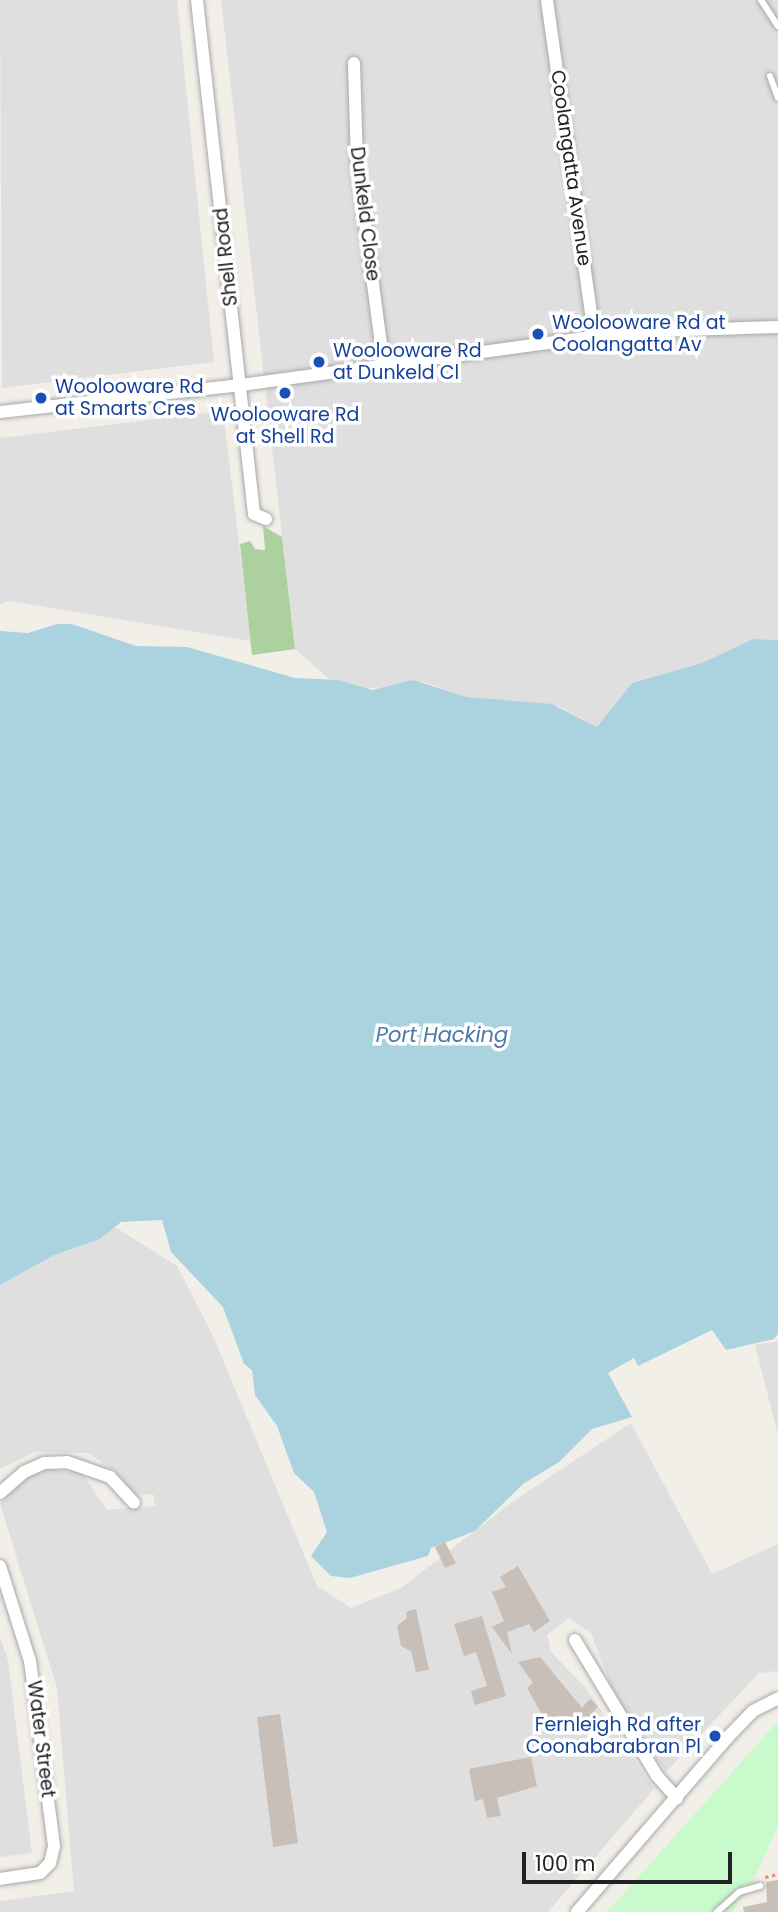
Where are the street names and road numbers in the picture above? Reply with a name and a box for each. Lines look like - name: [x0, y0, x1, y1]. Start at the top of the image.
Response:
- street label: Coolangatta Avenue: [546, 69, 596, 267]
- street label: Dunkeld Close: [345, 146, 385, 282]
- street label: Shell Road: [209, 207, 243, 307]
- street label: Water Street: [23, 1679, 59, 1799]

